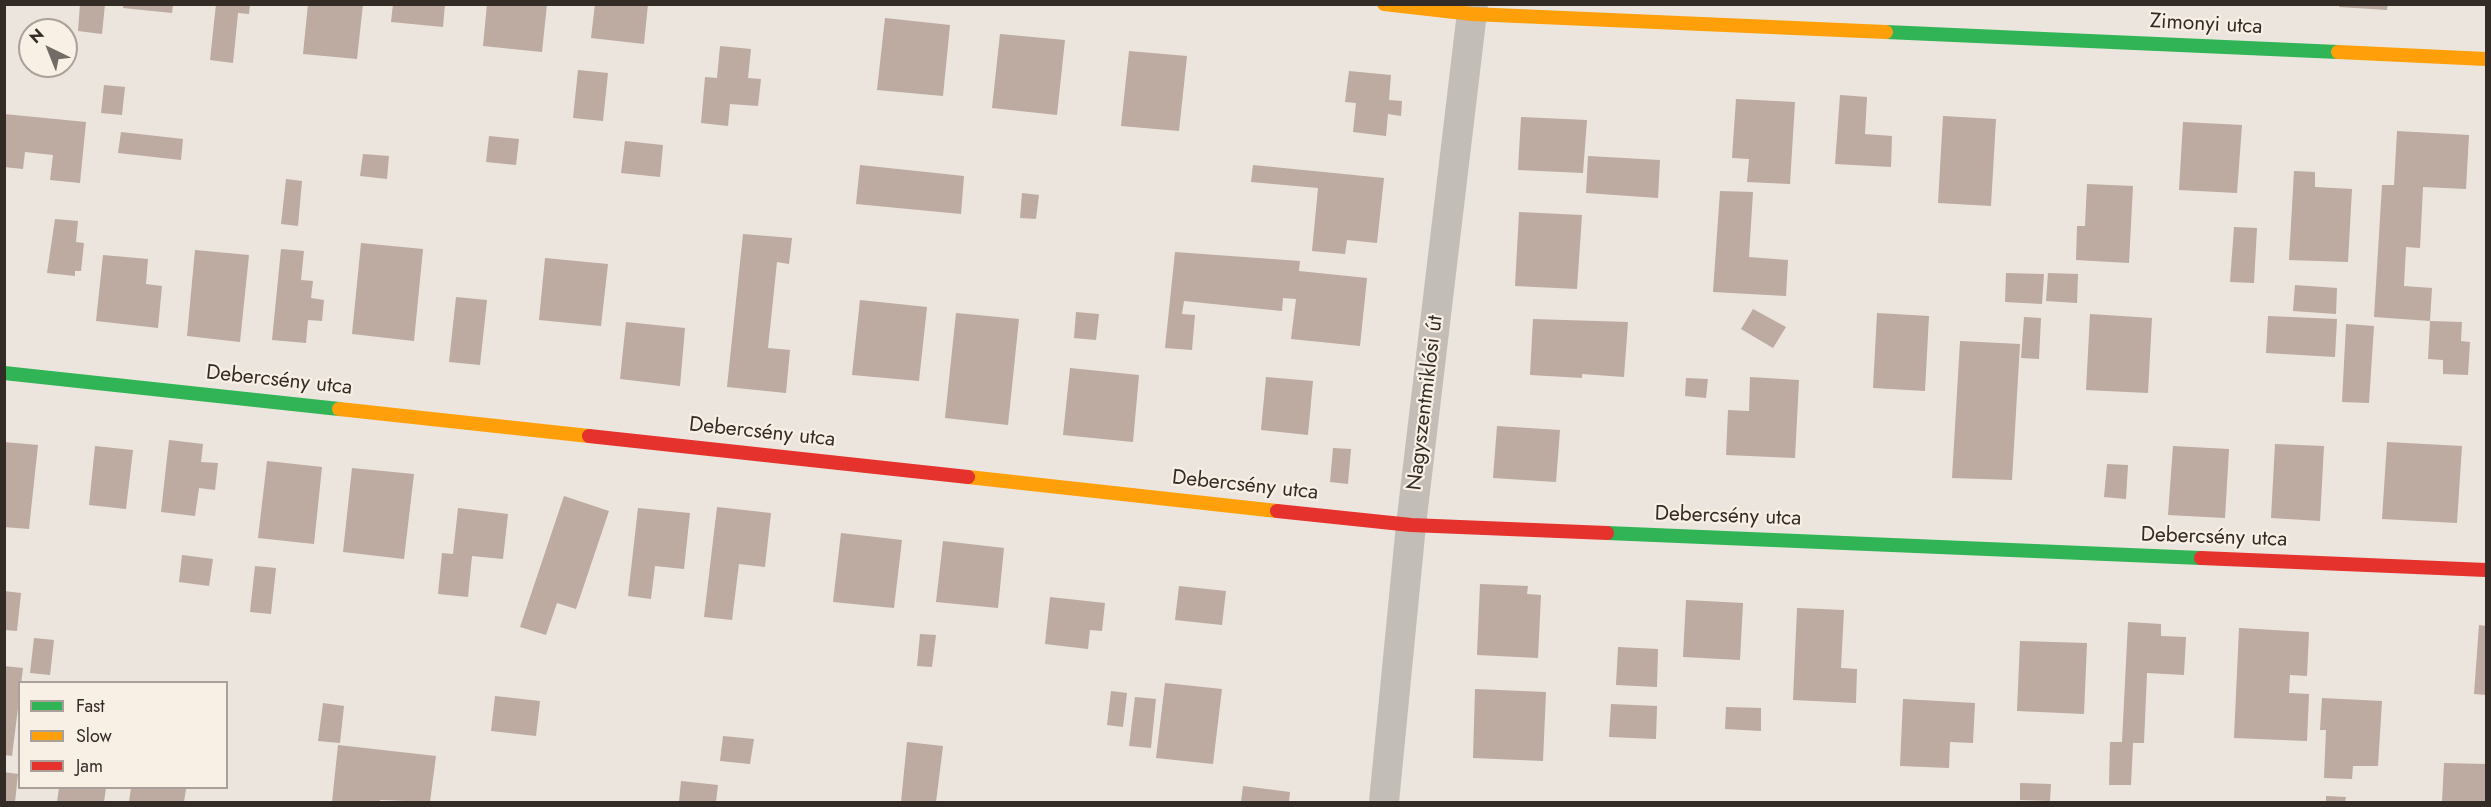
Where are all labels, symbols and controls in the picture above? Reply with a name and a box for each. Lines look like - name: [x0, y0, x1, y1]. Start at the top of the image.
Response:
- street label: Zimonyi utca: [2149, 9, 2263, 41]
- north arrow: [18, 18, 78, 78]
- text: N: [24, 23, 49, 49]
- street label: Nagyszentmiklósi út: [1403, 314, 1449, 492]
- street label: Debercsény utca: [205, 361, 353, 401]
- street label: Debercsény utca: [688, 413, 836, 453]
- street label: Debercsény utca: [1171, 466, 1319, 506]
- street label: Debercsény utca: [1654, 502, 1802, 532]
- street label: Debercsény utca: [2140, 523, 2288, 553]
- legend: [18, 681, 228, 789]
- text: Fast: [76, 693, 105, 719]
- text: Slow: [76, 723, 112, 749]
- text: Jam: [76, 753, 103, 779]

